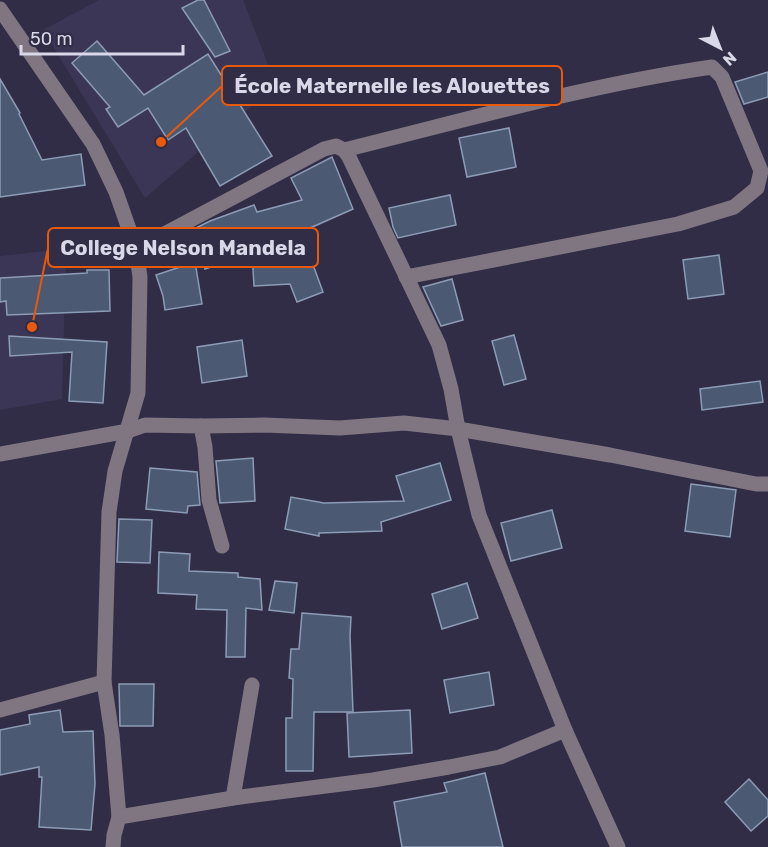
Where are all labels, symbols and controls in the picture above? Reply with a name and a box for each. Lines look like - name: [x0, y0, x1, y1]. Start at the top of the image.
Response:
- scale bar: [21, 18, 183, 56]
- north arrow: [690, 18, 750, 78]
- text: 50 m: [30, 28, 73, 50]
- text: N: [719, 48, 740, 70]
- callout: École Maternelle les Alouettes: [222, 66, 562, 105]
- text: École Maternelle les Alouettes: [234, 73, 550, 98]
- callout: College Nelson Mandela: [48, 228, 318, 267]
- text: College Nelson Mandela: [60, 235, 306, 260]

